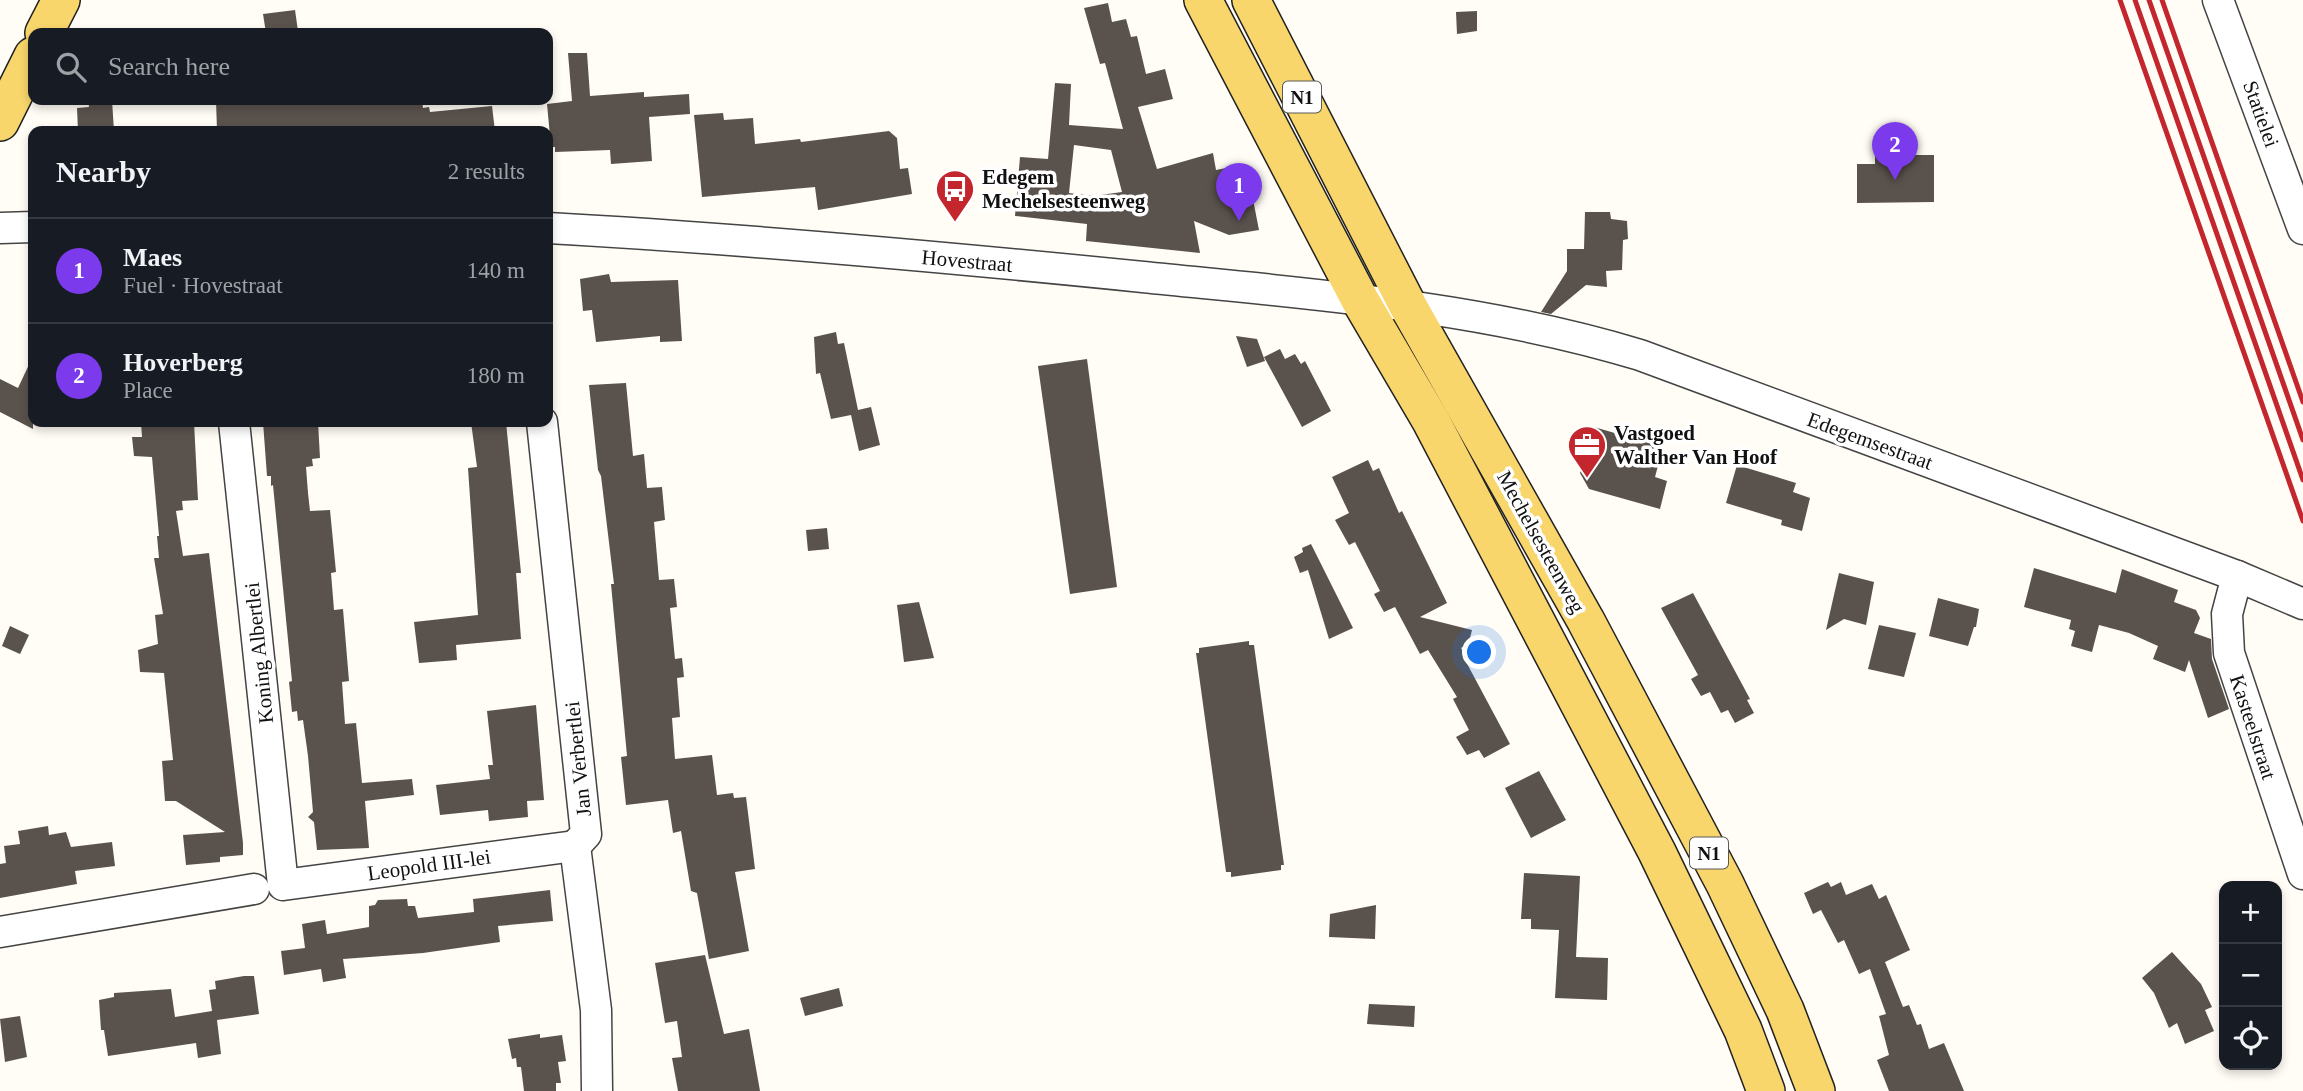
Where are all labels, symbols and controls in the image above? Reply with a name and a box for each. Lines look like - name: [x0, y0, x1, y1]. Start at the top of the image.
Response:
- search box: [28, 28, 553, 105]
- icon: search: [52, 48, 90, 86]
- text: Search here: [108, 52, 230, 81]
- street label: Statielei: [2238, 78, 2284, 151]
- road number: N1: [1283, 82, 1321, 113]
- pin: 2: [1872, 122, 1918, 180]
- text: Nearby: [56, 155, 151, 188]
- text: 2 results: [448, 159, 525, 184]
- pin: 1: [1216, 163, 1262, 221]
- place label: Edegem Mechelsesteenweg: [982, 165, 1146, 213]
- bus stop icon: Edegem Mechelsesteenweg: [934, 168, 976, 223]
- text: Maes: [123, 243, 182, 272]
- street label: Hovestraat: [921, 245, 1014, 277]
- text: 1: [73, 258, 85, 283]
- text: 140 m: [467, 258, 525, 283]
- text: Fuel · Hovestraat: [123, 273, 283, 298]
- text: Hoverberg: [123, 348, 243, 377]
- text: 2: [73, 363, 85, 388]
- text: 180 m: [467, 363, 525, 388]
- text: Place: [123, 378, 173, 403]
- street label: Edegemsestraat: [1804, 407, 1936, 475]
- place label: Vastgoed Walther Van Hoof: [1614, 421, 1778, 469]
- office icon: Vastgoed Walther Van Hoof: [1566, 424, 1608, 479]
- street label: Mechelsesteenweg: [1492, 467, 1590, 618]
- street label: Koning Albertlei: [240, 581, 278, 725]
- your location: [1462, 635, 1496, 669]
- street label: Kasteelstraat: [2225, 672, 2281, 782]
- street label: Jan Verbertlei: [560, 700, 596, 818]
- road number: N1: [1690, 838, 1728, 868]
- street label: Leopold III-lei: [366, 844, 492, 886]
- map controls: [2219, 881, 2282, 1070]
- button: +: [2219, 881, 2282, 944]
- button: −: [2219, 944, 2282, 1007]
- button: locate: [2219, 1007, 2282, 1070]

